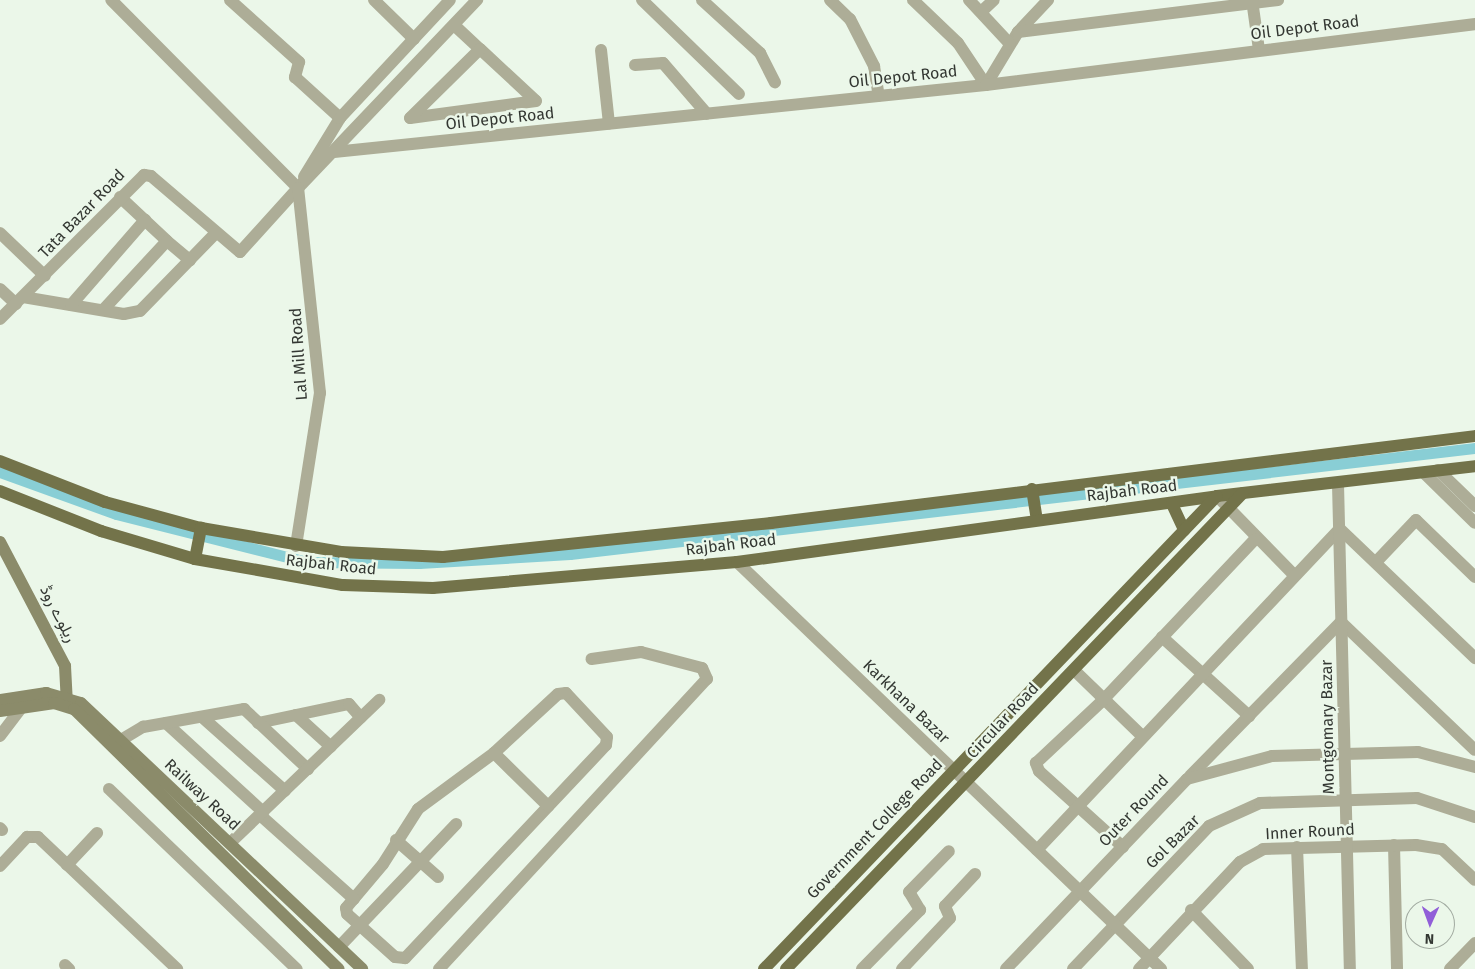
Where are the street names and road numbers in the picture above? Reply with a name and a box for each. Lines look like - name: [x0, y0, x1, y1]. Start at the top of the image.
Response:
- street label: Oil Depot Road: [1250, 12, 1360, 44]
- street label: Oil Depot Road: [848, 62, 958, 92]
- street label: Oil Depot Road: [445, 104, 555, 134]
- street label: Tata Bazar Road: [35, 166, 129, 262]
- street label: Lal Mill Road: [286, 307, 312, 401]
- street label: Rajbah Road: [1086, 476, 1178, 506]
- street label: Rajbah Road: [685, 530, 777, 560]
- street label: Rajbah Road: [285, 551, 377, 579]
- street label: ریلوے روڈ: [36, 582, 80, 646]
- street label: Karkhana Bazar: [859, 656, 953, 748]
- street label: Montgomary Bazar: [1317, 659, 1339, 795]
- street label: Circular Road: [963, 679, 1043, 763]
- street label: Railway Road: [160, 755, 244, 835]
- street label: Government College Road: [803, 755, 947, 903]
- street label: Outer Round: [1095, 771, 1173, 851]
- street label: Gol Bazar: [1142, 811, 1204, 873]
- street label: Inner Round: [1265, 820, 1355, 844]

